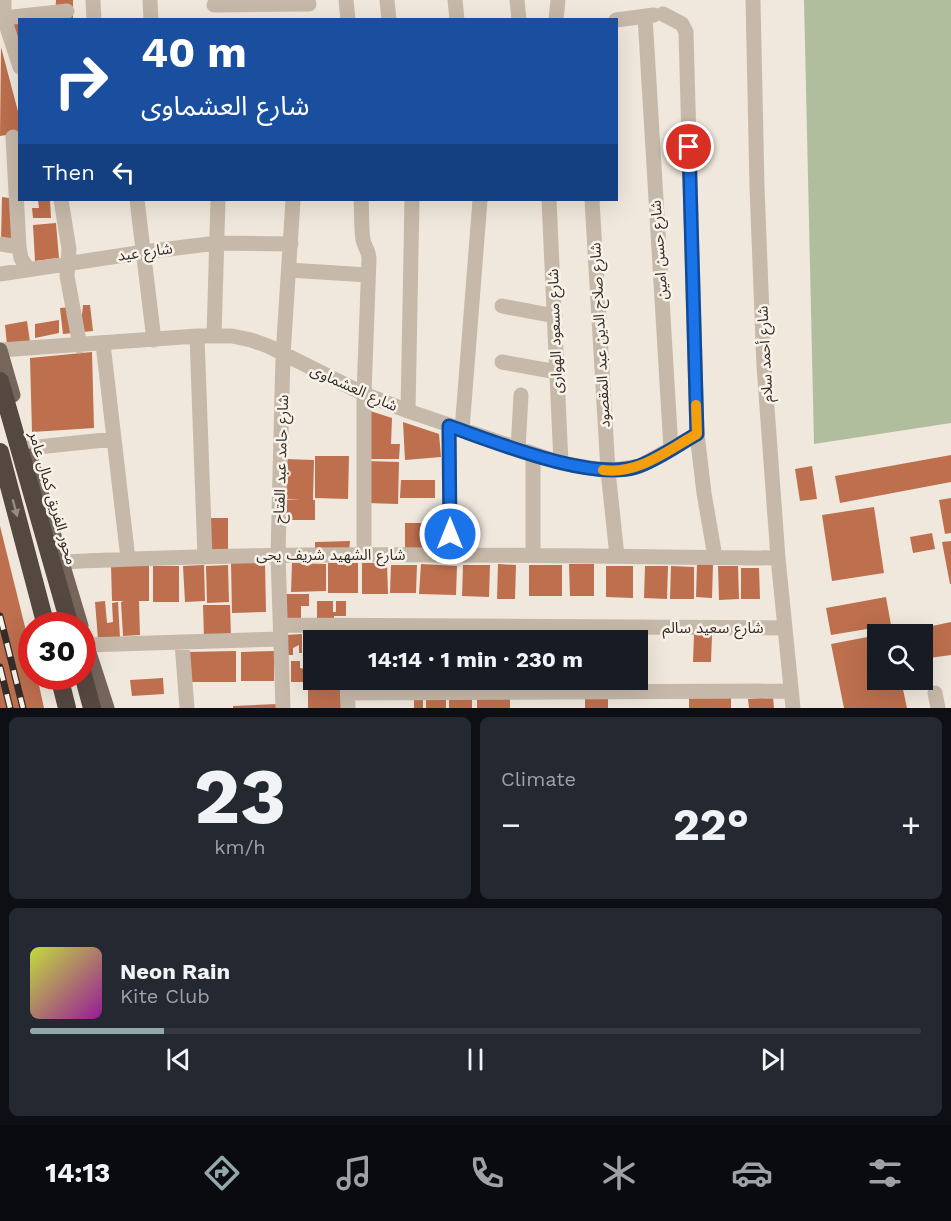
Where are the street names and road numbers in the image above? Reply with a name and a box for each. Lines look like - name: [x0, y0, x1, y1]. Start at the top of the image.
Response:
- street label: شارع حسن امين: [647, 199, 674, 301]
- street label: شارع عيد: [116, 239, 174, 268]
- street label: شارع صلاح الدين عبد المقصود: [586, 242, 617, 428]
- street label: شارع مسعود الهوارى: [544, 268, 569, 394]
- street label: شارع أحمد سلام: [753, 305, 780, 403]
- street label: شارع العشماوى: [306, 361, 401, 418]
- street label: شارع حامد عبد الفتاح: [270, 394, 295, 524]
- street label: محور الفريق كمال عامر: [24, 428, 81, 567]
- street label: شارع الشهيد شريف يحى: [256, 546, 406, 567]
- street label: شارع سعيد سالم: [662, 619, 764, 640]

